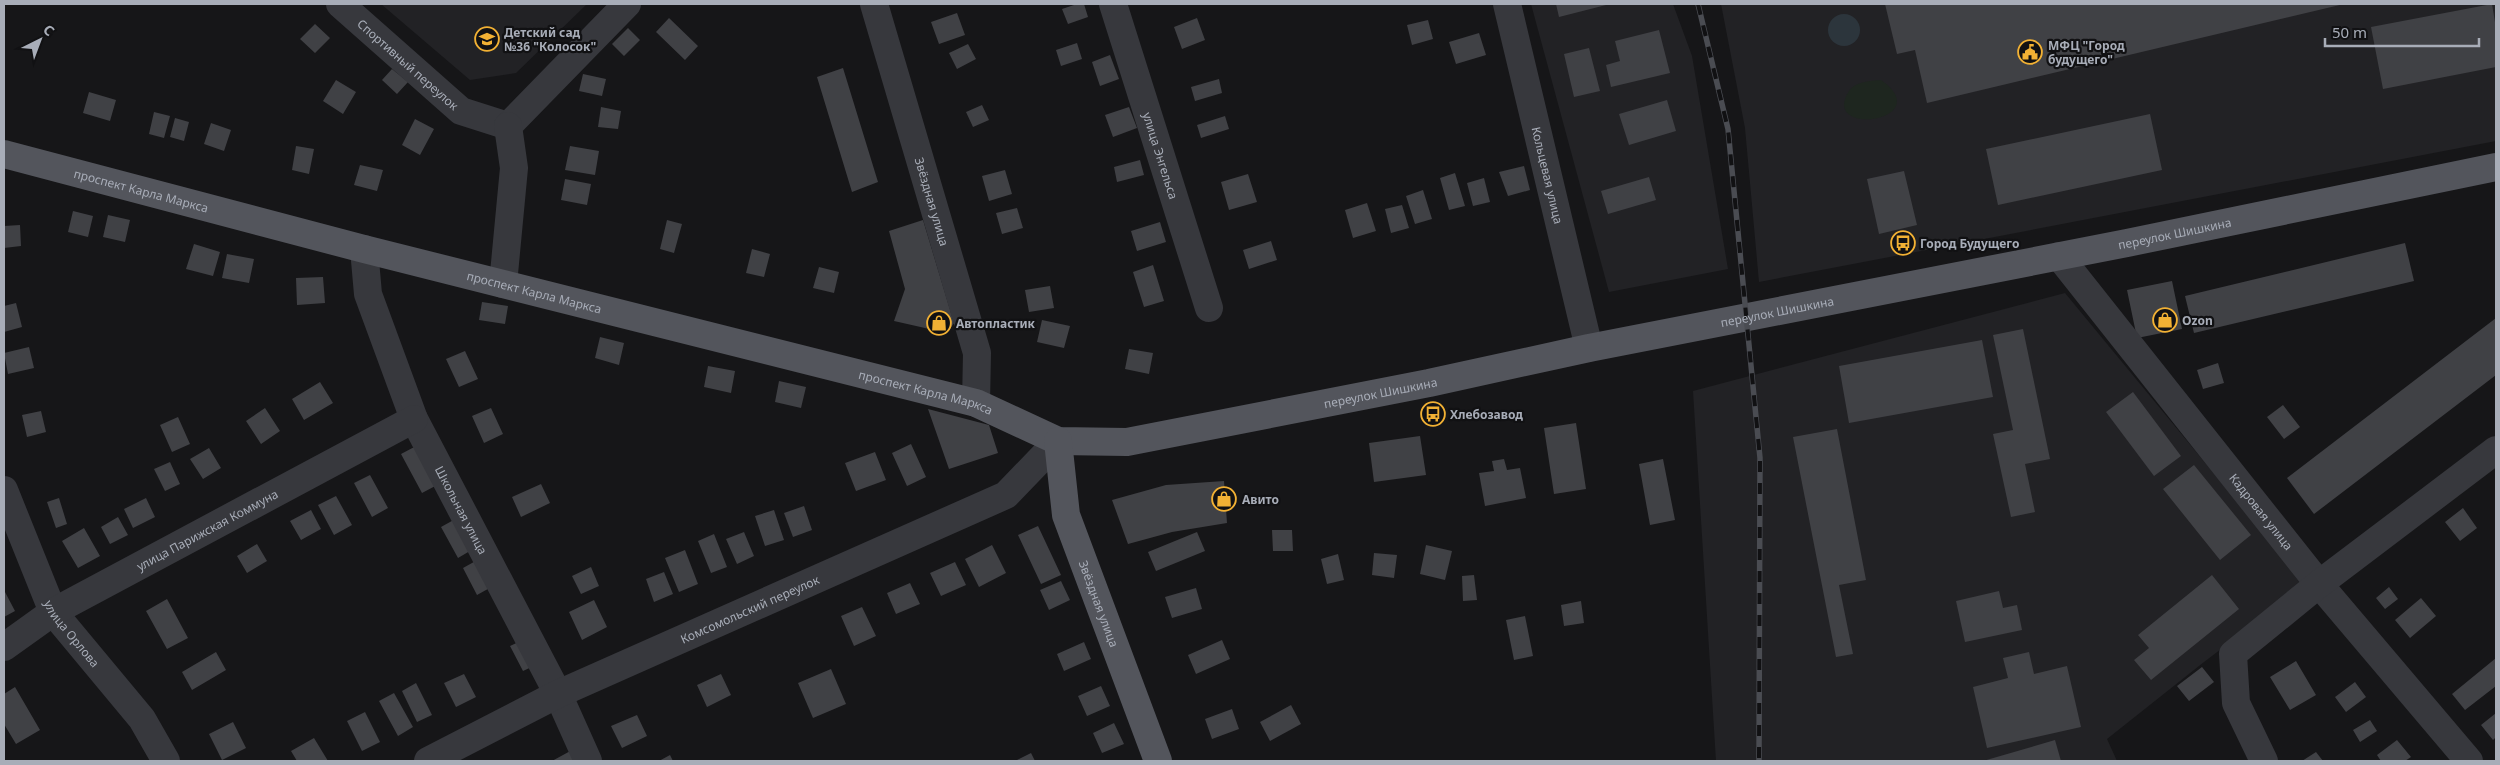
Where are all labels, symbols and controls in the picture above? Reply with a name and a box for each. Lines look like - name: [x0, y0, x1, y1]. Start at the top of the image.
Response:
- north arrow: [15, 15, 65, 65]
- street label: Спортивный переулок: [354, 15, 463, 114]
- scale bar: [2325, 15, 2479, 47]
- text: С: [39, 20, 59, 40]
- text: 50 m: [2332, 22, 2367, 42]
- place label: Детский сад №36 "Колосок": [504, 24, 596, 55]
- school or university icon: Детский сад №36 "Колосок": [474, 26, 500, 52]
- place label: МФЦ "Город будущего": [2048, 37, 2125, 68]
- public building icon: МФЦ "Город будущего": [2017, 39, 2043, 65]
- street label: улица Энгельса: [1139, 110, 1183, 201]
- street label: Кольцевая улица: [1528, 125, 1568, 226]
- street label: Звёздная улица: [911, 155, 953, 248]
- street label: проспект Карла Маркса: [72, 164, 210, 216]
- street label: переулок Шишкина: [2117, 213, 2233, 253]
- bus stop icon: Город Будущего: [1890, 230, 1916, 256]
- place label: Город Будущего: [1920, 235, 2019, 252]
- street label: проспект Карла Маркса: [465, 267, 604, 317]
- street label: переулок Шишкина: [1719, 292, 1835, 331]
- shop icon: Ozon: [2152, 307, 2178, 333]
- shop icon: Автопластик: [926, 310, 952, 336]
- place label: Ozon: [2182, 312, 2213, 329]
- place label: Автопластик: [956, 315, 1036, 332]
- street label: проспект Карла Маркса: [857, 365, 996, 418]
- street label: переулок Шишкина: [1322, 373, 1439, 412]
- bus stop icon: Хлебозавод: [1420, 401, 1446, 427]
- place label: Хлебозавод: [1450, 406, 1523, 423]
- street label: Школьная улица: [431, 463, 492, 557]
- street label: Кадровая улица: [2226, 470, 2297, 553]
- street label: улица Парижская Коммуна: [133, 485, 281, 574]
- shop icon: Авито: [1211, 486, 1237, 512]
- place label: Авито: [1242, 491, 1279, 508]
- street label: Звёздная улица: [1075, 558, 1123, 649]
- street label: Комсомольский переулок: [678, 570, 822, 647]
- street label: улица Орлова: [41, 598, 104, 671]

